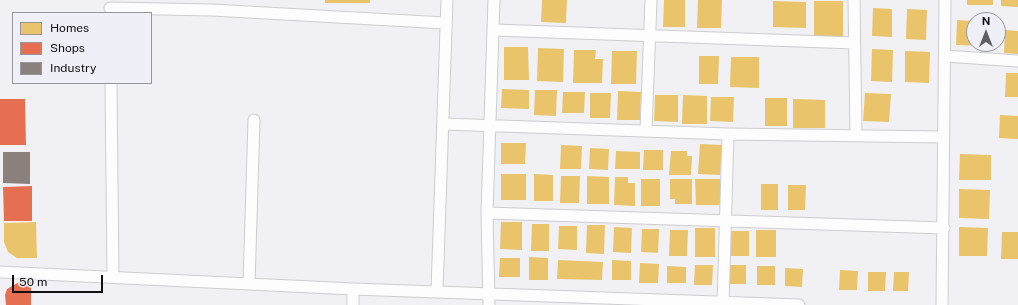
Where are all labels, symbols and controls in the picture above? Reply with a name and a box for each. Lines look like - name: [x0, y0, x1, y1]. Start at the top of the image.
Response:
- legend: [12, 12, 152, 84]
- north arrow: [966, 12, 1006, 52]
- text: N: [982, 15, 990, 27]
- text: Homes: [50, 21, 89, 35]
- text: Shops: [50, 41, 85, 55]
- text: Industry: [50, 61, 96, 75]
- scale bar: [14, 267, 105, 293]
- text: 50 m: [19, 275, 47, 289]

